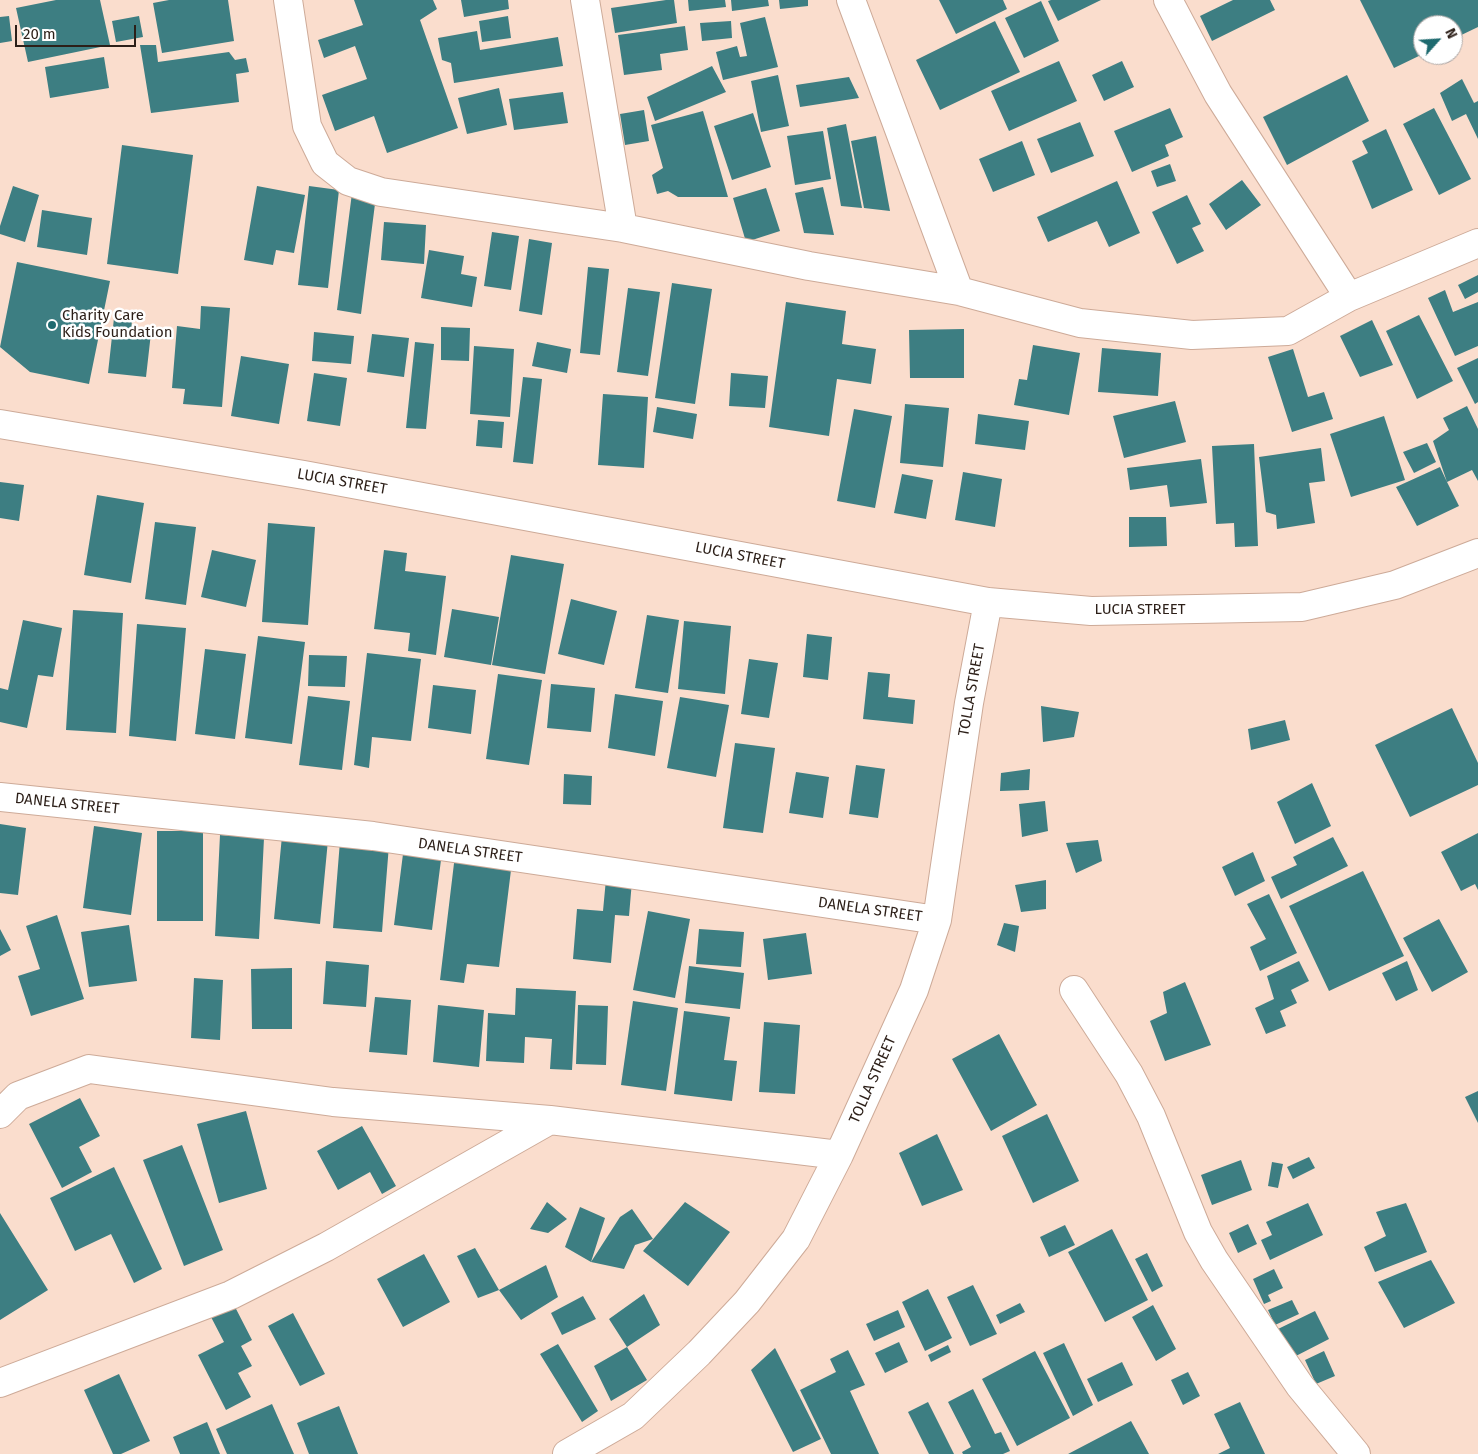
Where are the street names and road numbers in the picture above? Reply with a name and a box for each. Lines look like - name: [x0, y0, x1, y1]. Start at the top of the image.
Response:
- street label: LUCIA STREET: [296, 465, 388, 499]
- street label: LUCIA STREET: [694, 538, 786, 574]
- street label: LUCIA STREET: [1095, 601, 1185, 619]
- street label: TOLLA STREET: [955, 642, 989, 738]
- street label: DANELA STREET: [14, 790, 120, 818]
- street label: DANELA STREET: [417, 835, 523, 867]
- street label: DANELA STREET: [817, 894, 923, 926]
- street label: TOLLA STREET: [846, 1034, 900, 1126]

